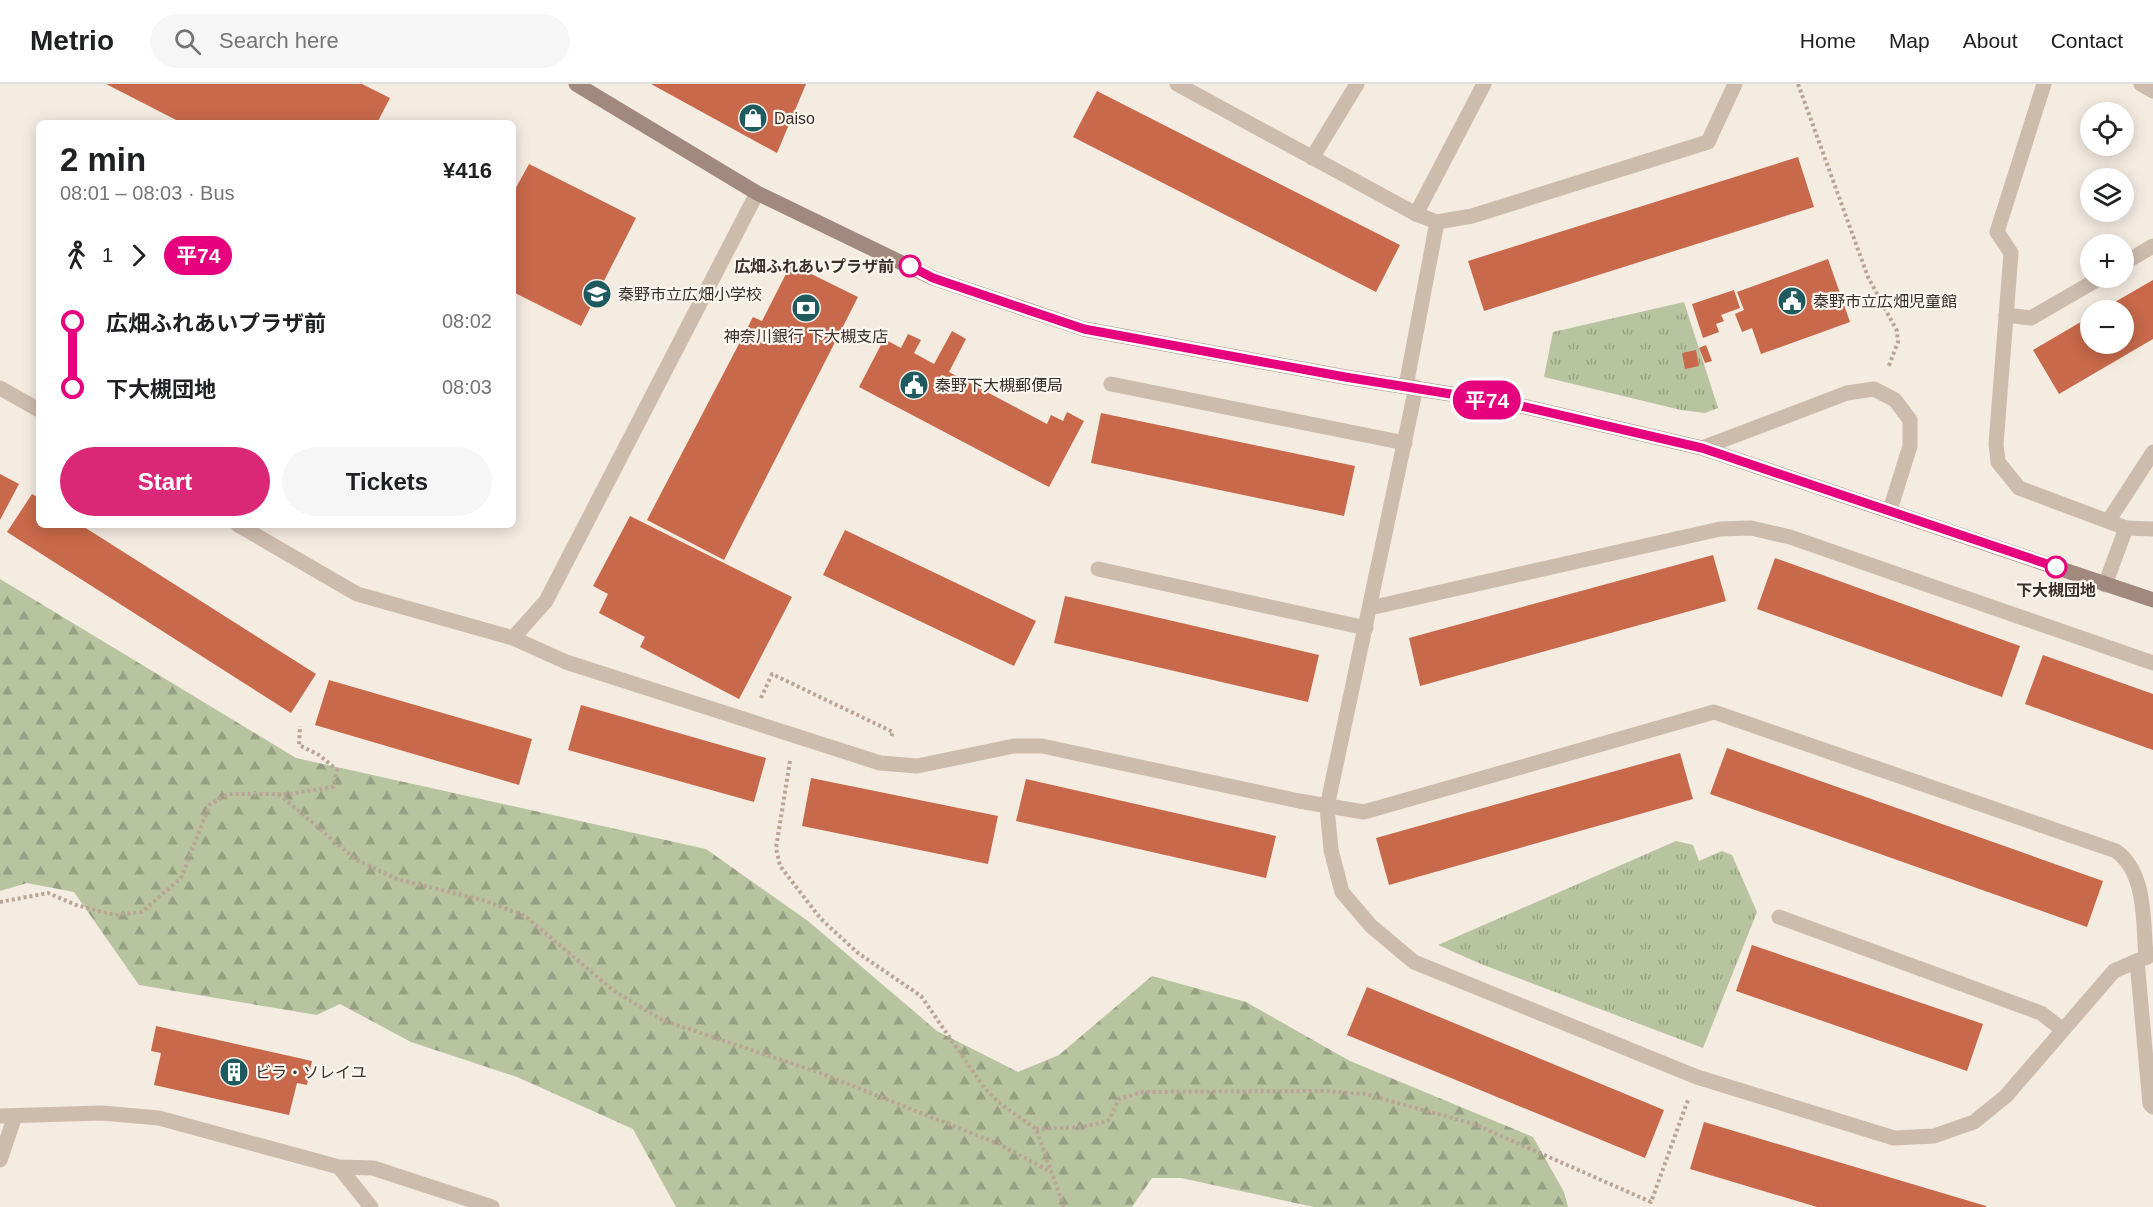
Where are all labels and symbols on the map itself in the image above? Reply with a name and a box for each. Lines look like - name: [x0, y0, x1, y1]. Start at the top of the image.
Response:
- shop icon: Daiso: [737, 102, 769, 134]
- place label: Daiso: [774, 110, 815, 127]
- marker: 広畑ふれあいプラザ前: [899, 255, 921, 277]
- place label: 広畑ふれあいプラザ前: [734, 258, 894, 275]
- school or university icon: 秦野市立広畑小学校: [581, 278, 613, 310]
- public building icon: 秦野市立広畑児童館: [1776, 285, 1808, 317]
- place label: 秦野市立広畑小学校: [618, 286, 762, 303]
- bank icon: 神奈川銀行 下大槻支店: [790, 292, 822, 324]
- place label: 秦野市立広畑児童館: [1813, 293, 1957, 310]
- place label: 神奈川銀行 下大槻支店: [724, 328, 888, 345]
- public building icon: 秦野下大槻郵便局: [898, 369, 930, 401]
- place label: 秦野下大槻郵便局: [935, 377, 1063, 394]
- line badge: 平74: [1452, 380, 1522, 420]
- marker: 下大槻団地: [2045, 556, 2067, 578]
- place label: 下大槻団地: [2016, 582, 2096, 599]
- building icon: ビラ・ソレイユ: [218, 1056, 250, 1088]
- place label: ビラ・ソレイユ: [255, 1064, 367, 1081]

